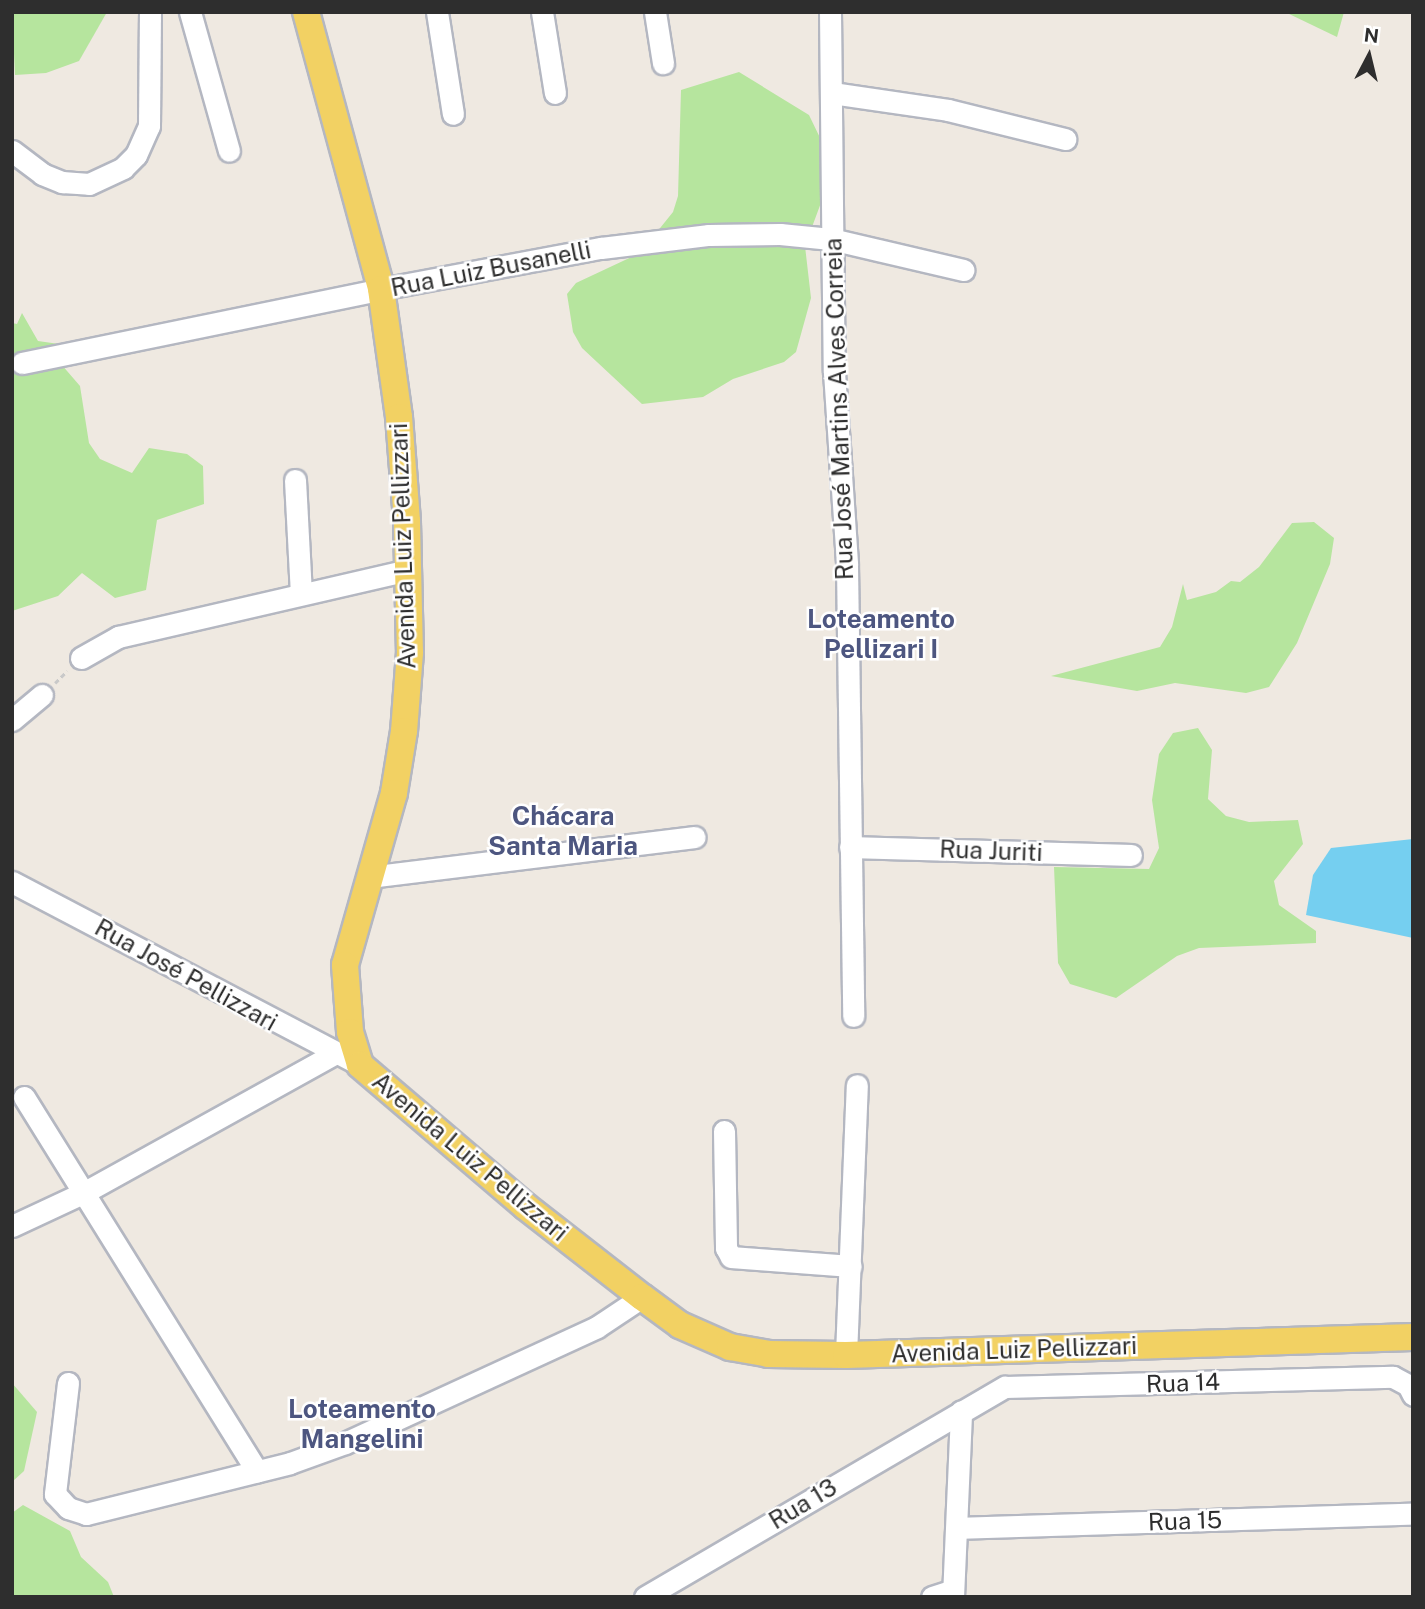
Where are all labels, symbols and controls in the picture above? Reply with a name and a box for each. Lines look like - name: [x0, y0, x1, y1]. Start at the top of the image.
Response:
- north arrow: [1334, 21, 1404, 91]
- text: N: [1363, 23, 1380, 47]
- street label: Rua Luiz Busanelli: [388, 235, 594, 303]
- street label: Rua José Martins Alves Correia: [819, 237, 859, 581]
- street label: Avenida Luiz Pellizzari: [384, 422, 422, 670]
- district label: Loteamento Pellizari I: [807, 603, 955, 664]
- district label: Chácara Santa Maria: [488, 800, 638, 862]
- street label: Rua Juriti: [939, 835, 1043, 867]
- street label: Rua José Pellizzari: [90, 913, 282, 1037]
- street label: Avenida Luiz Pellizzari: [366, 1067, 574, 1247]
- street label: Avenida Luiz Pellizzari: [890, 1331, 1138, 1369]
- street label: Rua 14: [1146, 1367, 1220, 1399]
- district label: Loteamento Mangelini: [288, 1393, 436, 1454]
- street label: Rua 13: [764, 1473, 842, 1535]
- street label: Rua 15: [1147, 1505, 1223, 1537]

